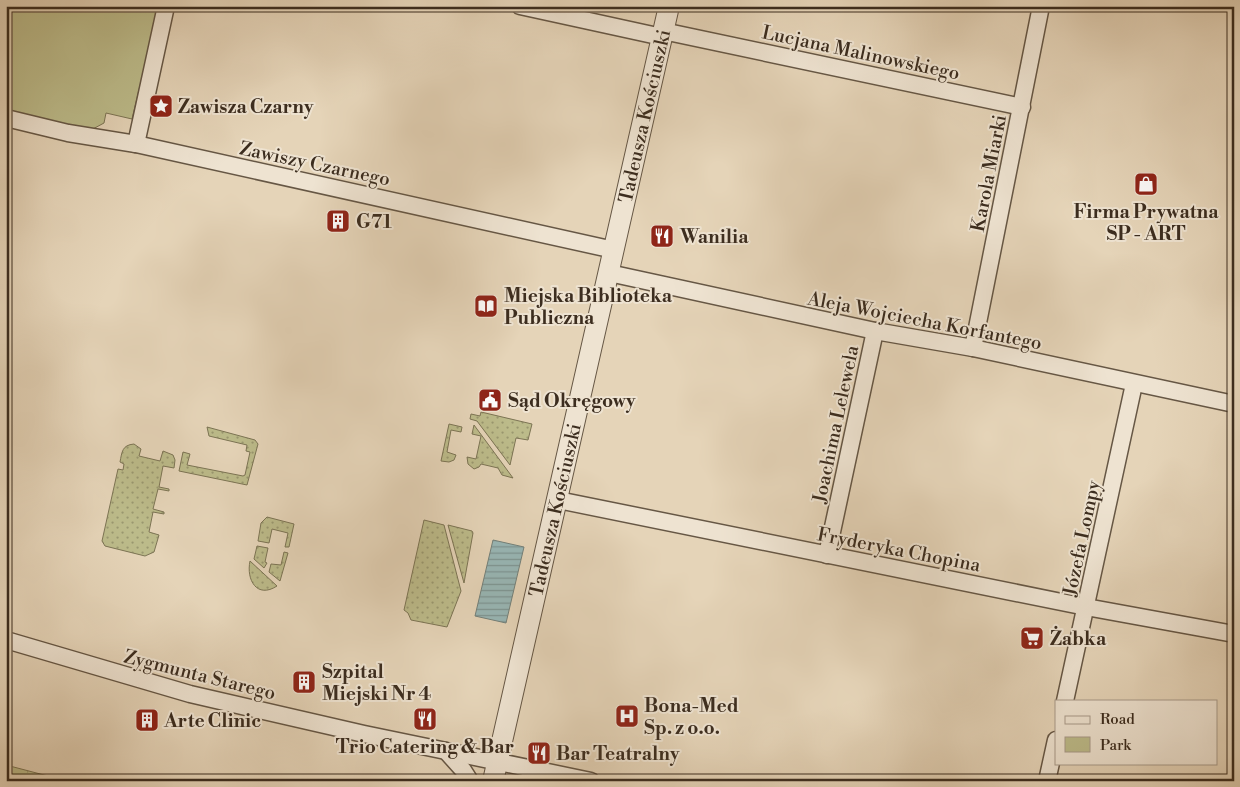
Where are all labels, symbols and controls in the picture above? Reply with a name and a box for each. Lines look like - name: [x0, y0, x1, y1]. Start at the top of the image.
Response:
- street label: Lucjana Malinowskiego: [760, 20, 962, 86]
- street label: Tadeusza Kościuszki: [614, 27, 676, 205]
- place icon: Zawisza Czarny: [148, 93, 174, 119]
- place label: Zawisza Czarny: [178, 95, 314, 119]
- street label: Karola Miarki: [966, 113, 1012, 234]
- street label: Zawiszy Czarnego: [237, 136, 392, 192]
- shop icon: Firma Prywatna SP - ART: [1133, 171, 1159, 197]
- place label: Firma Prywatna SP - ART: [1074, 200, 1219, 246]
- building icon: G71: [325, 208, 351, 234]
- place label: G71: [356, 210, 392, 234]
- restaurant icon: Wanilia: [649, 223, 675, 249]
- place label: Wanilia: [679, 225, 749, 249]
- place label: Miejska Biblioteka Publiczna: [504, 284, 673, 330]
- street label: Aleja Wojciecha Korfantego: [805, 286, 1044, 355]
- library icon: Miejska Biblioteka Publiczna: [473, 293, 499, 319]
- street label: Joachima Lelewela: [807, 343, 865, 506]
- public building icon: Sąd Okręgowy: [477, 387, 503, 413]
- place label: Sąd Okręgowy: [508, 389, 636, 413]
- street label: Tadeusza Kościuszki: [524, 421, 587, 599]
- street label: Józefa Lompy: [1058, 477, 1106, 599]
- street label: Fryderyka Chopina: [815, 522, 983, 578]
- supermarket icon: Żabka: [1019, 625, 1045, 651]
- place label: Żabka: [1050, 625, 1107, 651]
- street label: Zygmunta Starego: [121, 644, 278, 705]
- place label: Szpital Miejski Nr 4: [322, 660, 432, 706]
- building icon: Szpital Miejski Nr 4: [291, 669, 317, 695]
- place label: Bona-Med Sp. z o.o.: [644, 694, 739, 740]
- legend: [1055, 700, 1218, 764]
- hospital icon: Bona-Med Sp. z o.o.: [614, 703, 640, 729]
- restaurant icon: Trio Catering & Bar: [412, 706, 438, 732]
- building icon: Arte Clinic: [134, 707, 160, 733]
- place label: Arte Clinic: [163, 709, 261, 733]
- text: Road: [1100, 710, 1135, 729]
- place label: Trio Catering & Bar: [336, 735, 515, 759]
- text: Park: [1100, 736, 1132, 755]
- restaurant icon: Bar Teatralny: [526, 740, 552, 766]
- place label: Bar Teatralny: [556, 742, 680, 766]

